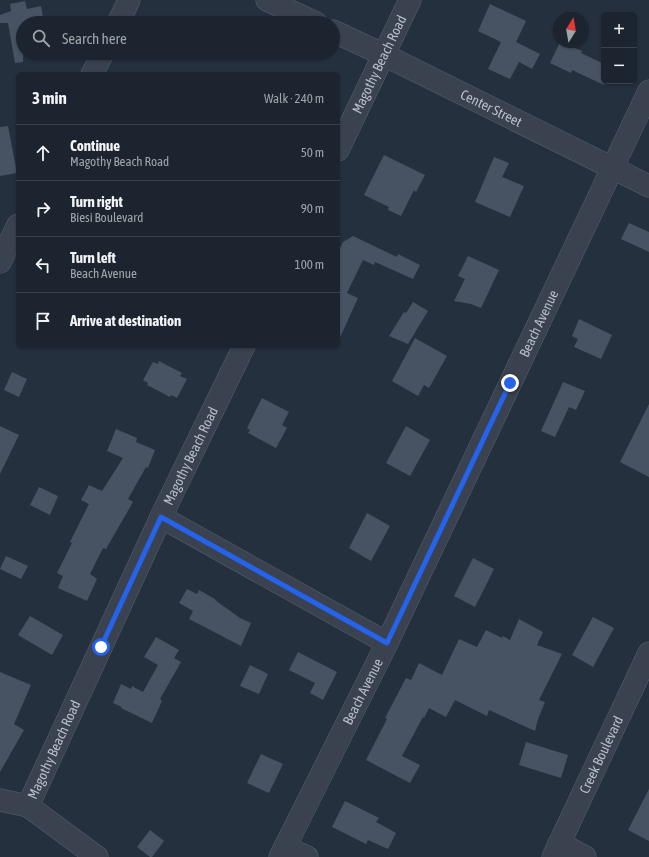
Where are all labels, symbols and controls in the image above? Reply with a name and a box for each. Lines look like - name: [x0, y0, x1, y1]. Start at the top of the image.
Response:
- north arrow: [553, 12, 589, 48]
- map controls: [601, 12, 637, 84]
- button: +: [601, 12, 637, 48]
- street label: Magothy Beach Road: [349, 13, 409, 116]
- search box: [16, 16, 340, 60]
- icon: search: [30, 27, 52, 49]
- text: Search here: [62, 30, 127, 47]
- button: −: [601, 48, 637, 84]
- street label: Center Street: [458, 86, 525, 130]
- text: 3 min: [32, 88, 67, 108]
- text: Walk · 240 m: [264, 91, 324, 106]
- text: Continue: [70, 137, 120, 154]
- icon: ahead: [32, 142, 54, 164]
- text: 50 m: [301, 145, 324, 160]
- text: Magothy Beach Road: [70, 154, 169, 169]
- text: Turn right: [70, 193, 123, 210]
- icon: right: [32, 198, 54, 220]
- text: 90 m: [301, 201, 324, 216]
- text: Biesi Boulevard: [70, 210, 143, 225]
- text: Turn left: [70, 249, 116, 266]
- icon: left: [32, 254, 54, 276]
- text: 100 m: [295, 257, 324, 272]
- text: Beach Avenue: [70, 266, 137, 281]
- street label: Beach Avenue: [516, 287, 561, 359]
- icon: arrive: [32, 310, 54, 332]
- text: Arrive at destination: [70, 312, 181, 329]
- route end: [501, 374, 519, 392]
- street label: Magothy Beach Road: [160, 404, 221, 508]
- route start: [92, 638, 110, 656]
- street label: Beach Avenue: [339, 656, 386, 727]
- street label: Magothy Beach Road: [24, 698, 84, 802]
- street label: Creek Boulevard: [576, 713, 626, 796]

